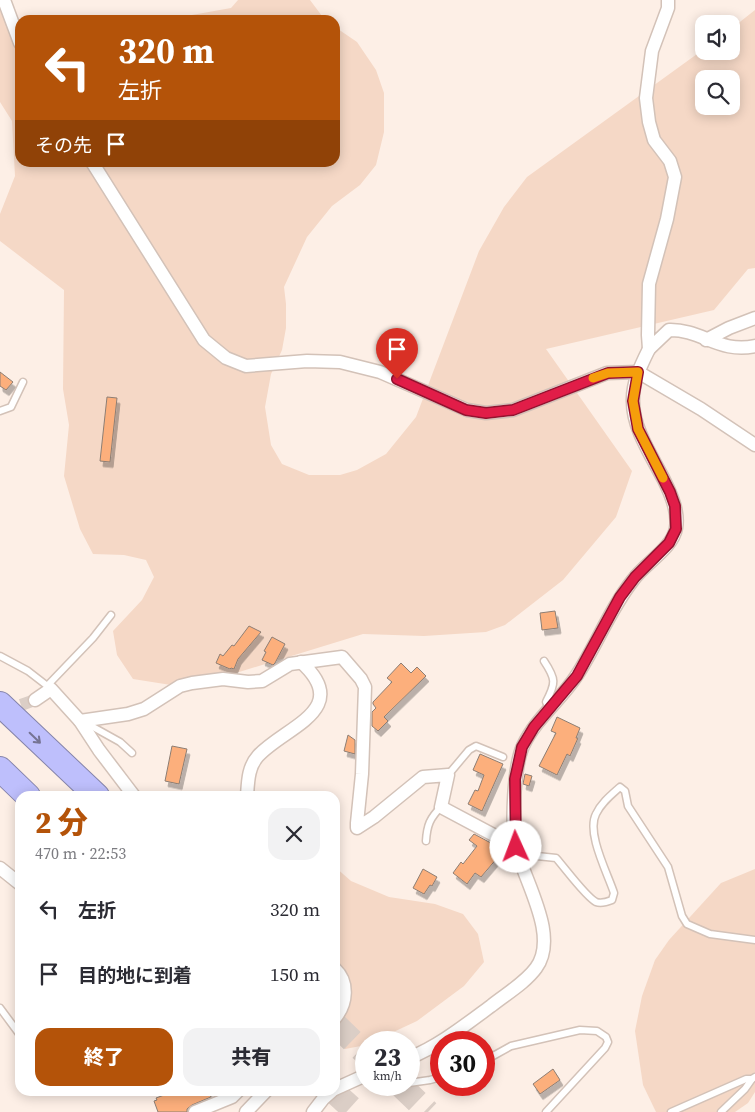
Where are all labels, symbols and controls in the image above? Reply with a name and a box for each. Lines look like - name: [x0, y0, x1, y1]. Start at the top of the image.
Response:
- map controls: [695, 15, 740, 115]
- button: sound: [695, 15, 740, 60]
- text: 320 m: [118, 27, 214, 75]
- icon: left: [35, 35, 100, 100]
- button: search: [695, 70, 740, 115]
- text: 左折: [118, 75, 162, 105]
- icon: arrive: [102, 130, 130, 158]
- text: その先: [35, 132, 92, 158]
- pin: [376, 328, 418, 379]
- icon: arrive: [383, 335, 411, 363]
- one-way arrow: [29, 732, 42, 744]
- text: 2 分: [35, 802, 88, 843]
- button: close: [268, 808, 320, 860]
- position arrow: [489, 820, 541, 872]
- text: 470 m · 22:53: [35, 842, 126, 864]
- icon: left: [35, 895, 63, 923]
- text: 320 m: [270, 896, 320, 922]
- text: 左折: [78, 897, 116, 923]
- icon: arrive: [35, 960, 63, 988]
- text: 150 m: [270, 961, 320, 987]
- text: 目的地に到着: [78, 962, 192, 988]
- button: 終了: [35, 1028, 173, 1086]
- button: 共有: [183, 1028, 320, 1086]
- speed limit sign: 30: [430, 1031, 495, 1096]
- text: 23: [374, 1040, 401, 1074]
- text: km/h: [373, 1068, 402, 1084]

